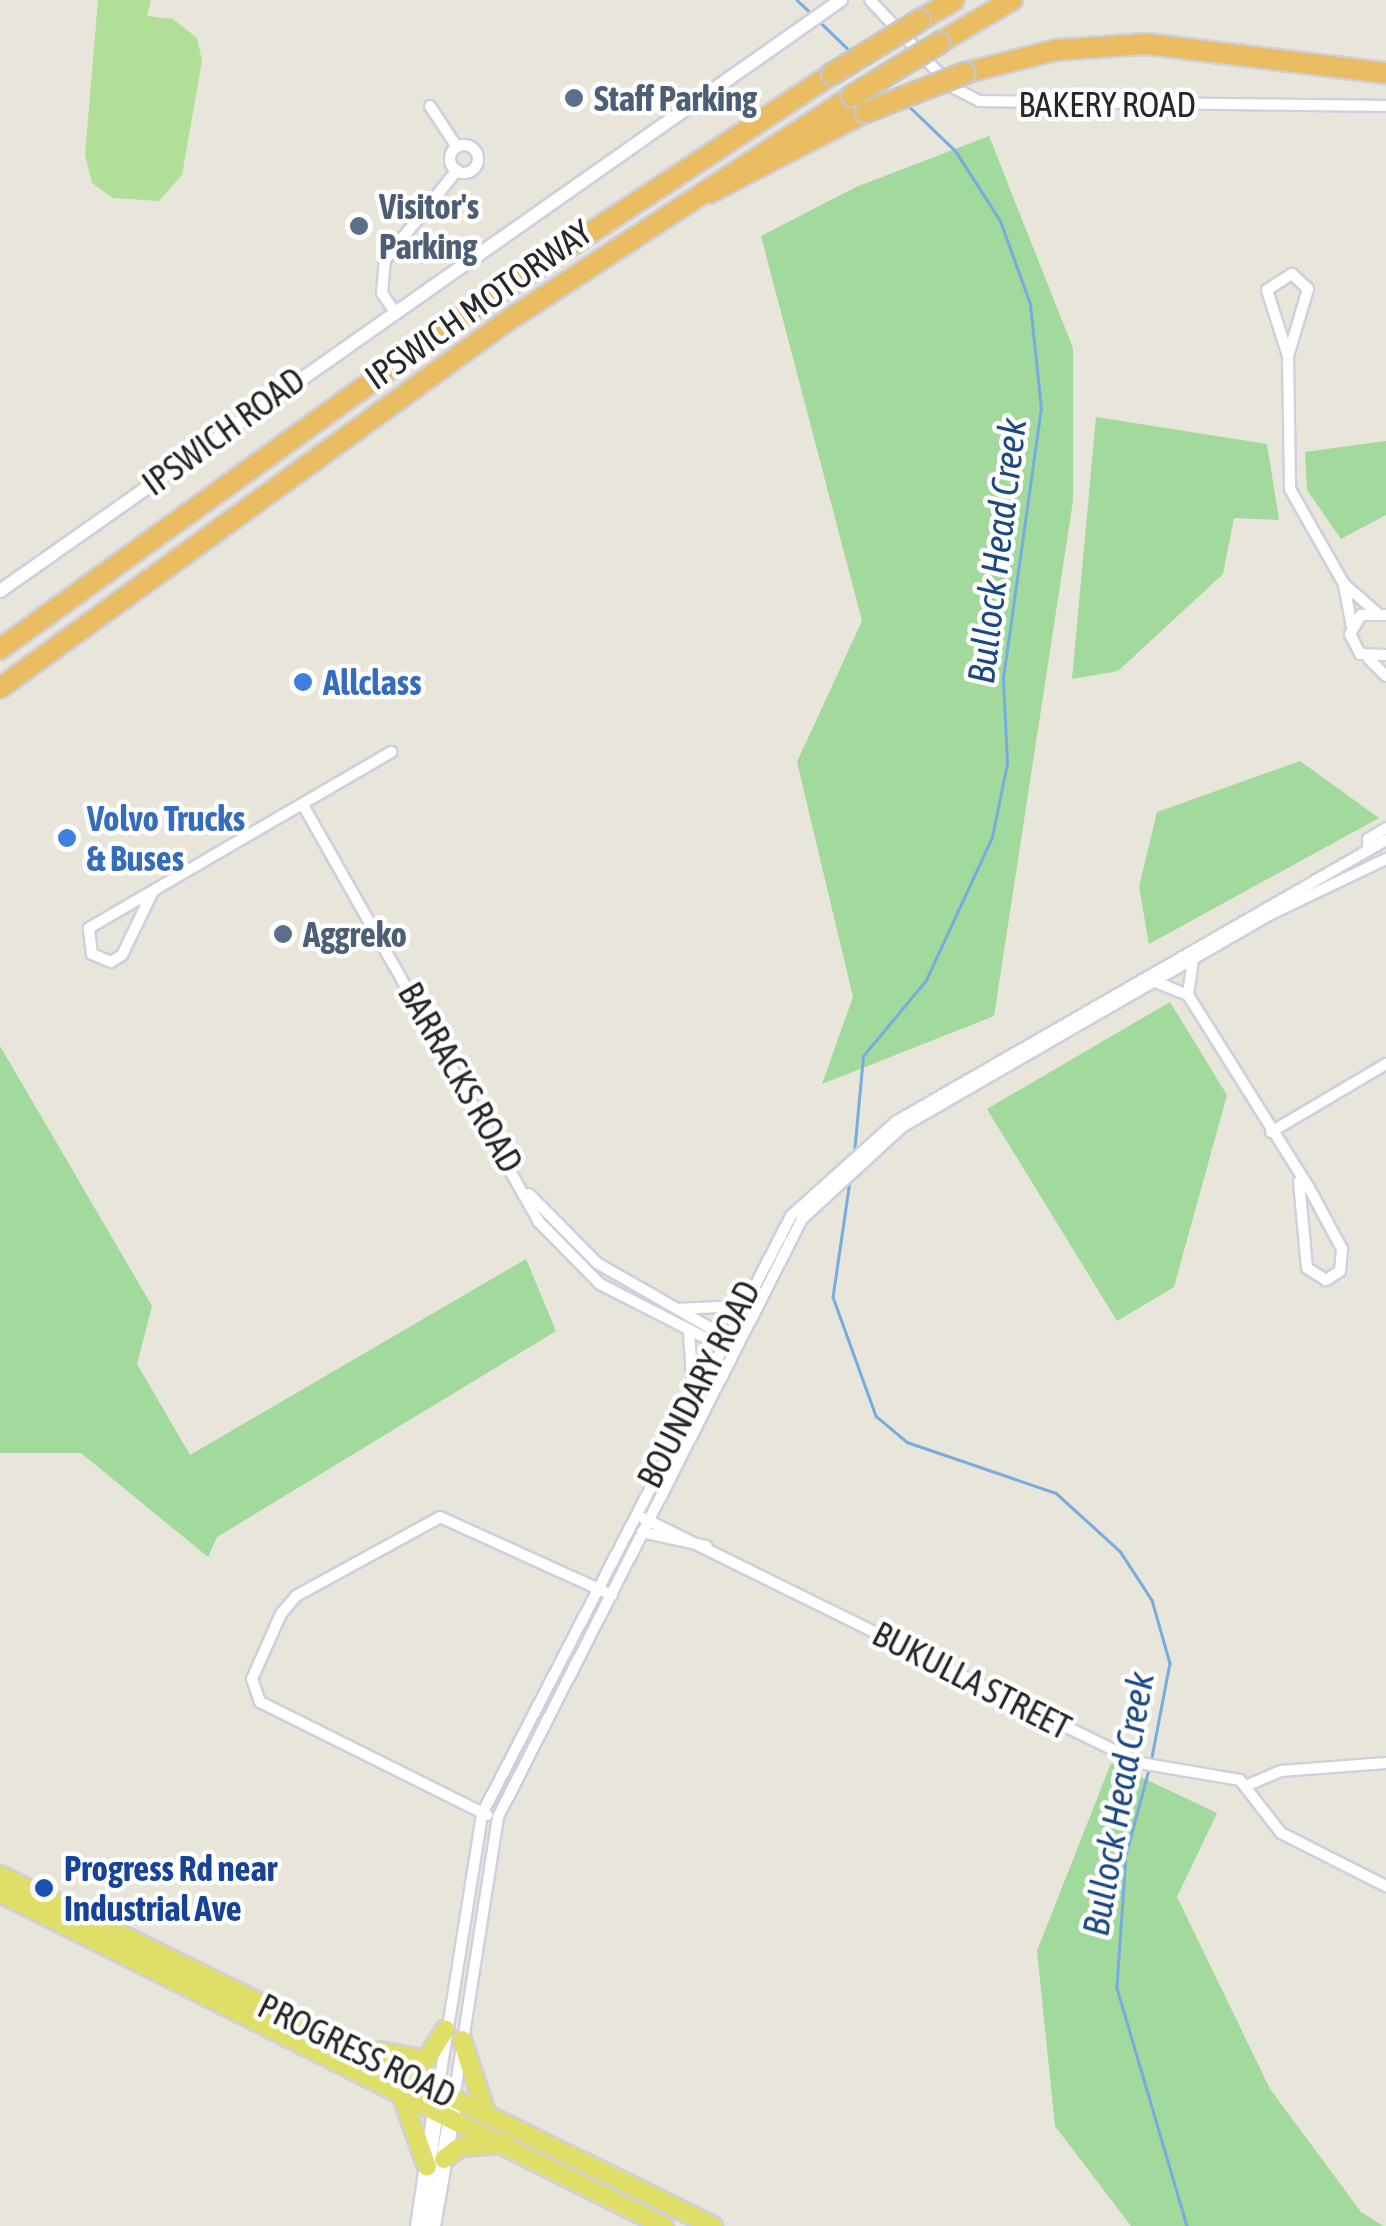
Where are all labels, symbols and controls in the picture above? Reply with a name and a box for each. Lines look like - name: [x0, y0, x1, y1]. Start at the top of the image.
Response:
- place label: Staff Parking: [594, 77, 757, 119]
- street label: BAKERY ROAD: [1018, 83, 1196, 125]
- marker: Staff Parking: [563, 87, 585, 109]
- place label: Visitor's Parking: [379, 185, 479, 267]
- street label: IPSWICH MOTORWAY: [357, 210, 599, 398]
- marker: Visitor's Parking: [348, 215, 370, 237]
- street label: IPSWICH ROAD: [134, 358, 312, 504]
- water label: Bullock Head Creek: [958, 416, 1036, 686]
- place label: Allclass: [323, 661, 422, 703]
- marker: Allclass: [292, 671, 314, 693]
- place label: Volvo Trucks & Buses: [87, 797, 245, 879]
- marker: Volvo Trucks & Buses: [56, 827, 78, 849]
- place label: Aggreko: [303, 913, 407, 955]
- marker: Aggreko: [272, 923, 294, 945]
- street label: BARRACKS ROAD: [390, 974, 532, 1180]
- street label: BOUNDARY ROAD: [628, 1273, 768, 1495]
- street label: BUKULLA STREET: [866, 1612, 1078, 1748]
- water label: Bullock Head Creek: [1072, 1669, 1164, 1939]
- place label: Progress Rd near Industrial Ave: [64, 1847, 277, 1929]
- marker: Progress Rd near Industrial Ave: [33, 1877, 55, 1899]
- street label: PROGRESS ROAD: [252, 1984, 462, 2116]

